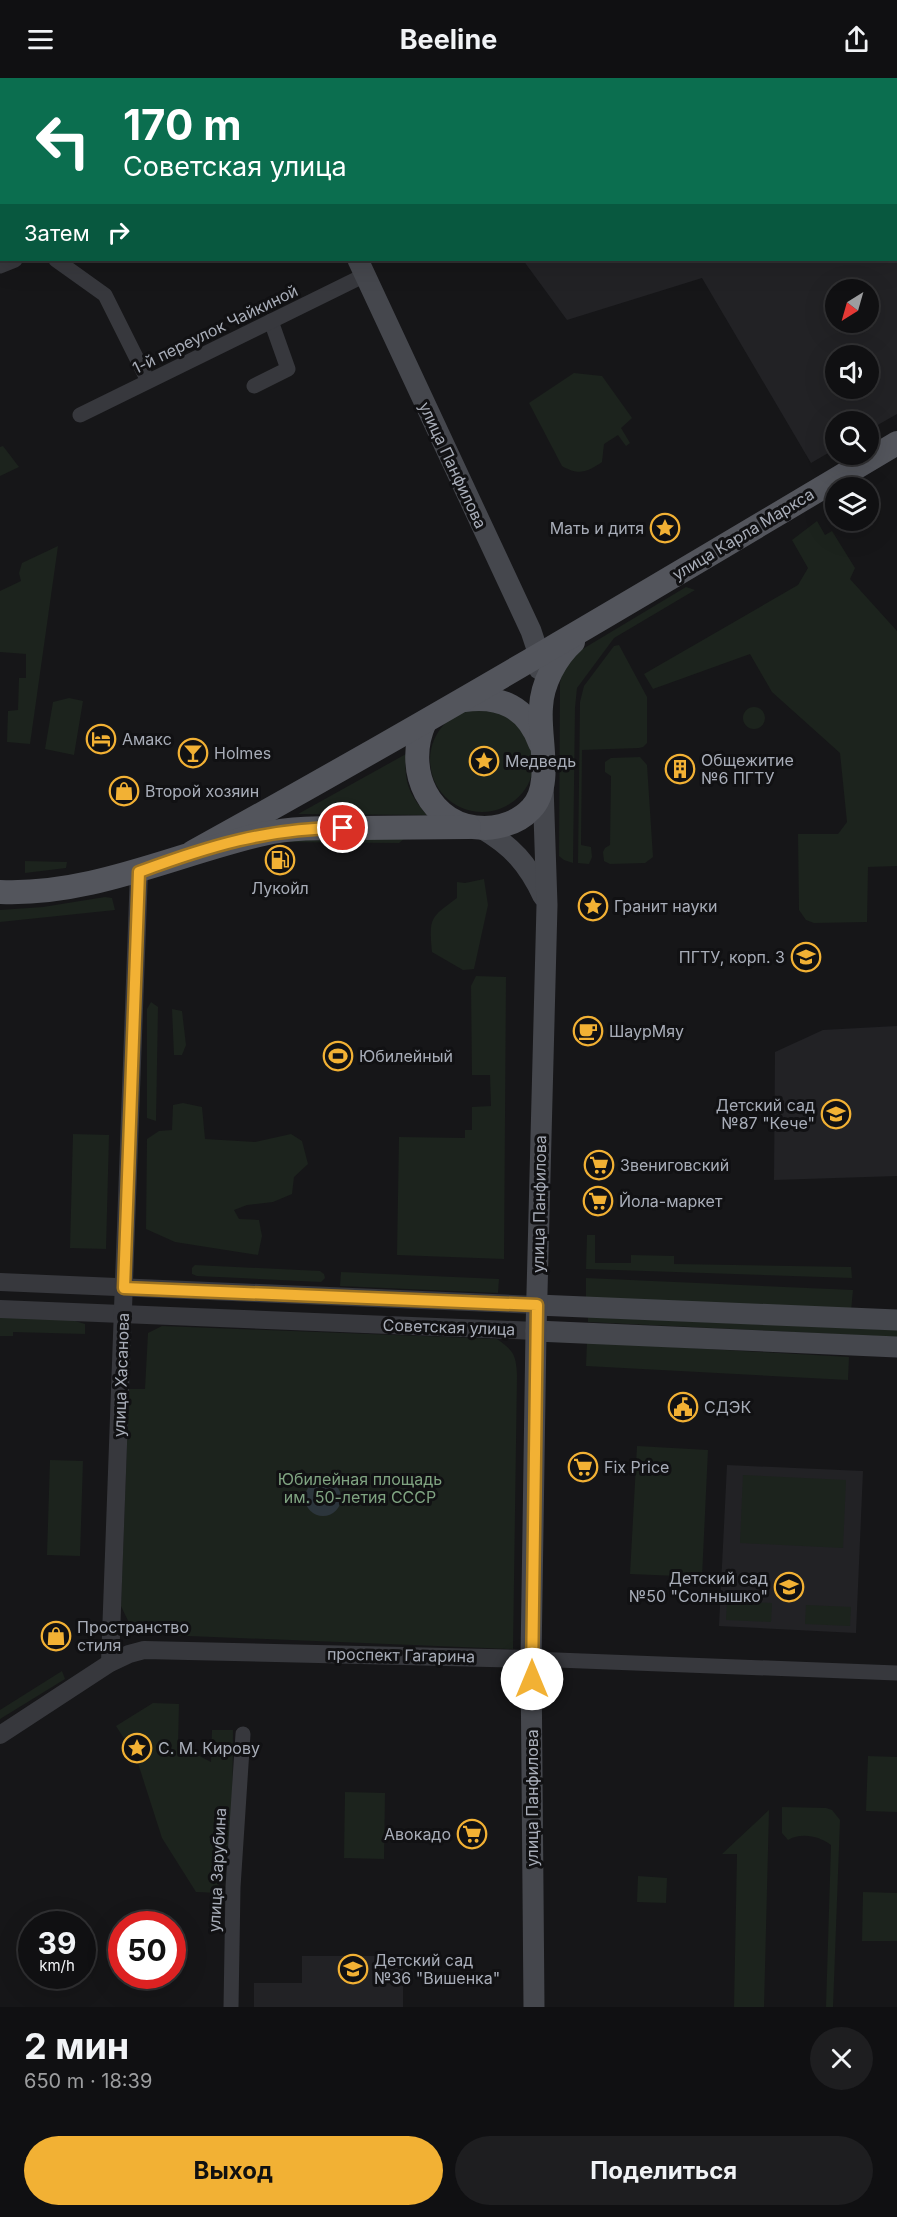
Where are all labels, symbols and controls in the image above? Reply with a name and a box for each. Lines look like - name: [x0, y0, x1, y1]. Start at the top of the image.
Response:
- icon: menu: [24, 23, 57, 56]
- text: Beeline: [400, 23, 497, 56]
- icon: share: [840, 23, 873, 56]
- text: 170 m: [123, 99, 241, 150]
- icon: left: [24, 102, 102, 180]
- text: Советская улица: [123, 150, 347, 183]
- icon: right: [102, 216, 135, 249]
- text: Затем: [24, 220, 90, 246]
- north arrow: [825, 279, 879, 333]
- map controls: [825, 279, 879, 531]
- street label: 1-й переулок Чайкиной: [129, 280, 301, 378]
- button: sound: [825, 345, 879, 399]
- street label: улица Панфилова: [415, 398, 491, 532]
- button: search: [825, 411, 879, 465]
- button: layers: [825, 477, 879, 531]
- street label: улица Карла Маркса: [668, 484, 818, 584]
- place icon: Мать и дитя: [649, 512, 681, 544]
- place label: Мать и дитя: [550, 518, 644, 538]
- hotel icon: Амакс: [85, 723, 117, 755]
- place label: Амакс: [122, 729, 172, 749]
- bar icon: Holmes: [177, 737, 209, 769]
- place label: Holmes: [214, 743, 271, 763]
- place icon: Медведь: [468, 745, 500, 777]
- place label: Общежитие №6 ПГТУ: [701, 750, 794, 788]
- place label: Медведь: [505, 751, 576, 771]
- building icon: Общежитие №6 ПГТУ: [664, 753, 696, 785]
- shop icon: Второй хозяин: [108, 775, 140, 807]
- place label: Второй хозяин: [145, 781, 259, 801]
- pin: [317, 802, 368, 853]
- icon: arrive: [326, 811, 359, 844]
- fuel station icon: Лукойл: [264, 844, 296, 876]
- place label: Лукойл: [251, 878, 309, 898]
- place icon: Гранит науки: [577, 890, 609, 922]
- place label: Гранит науки: [614, 896, 718, 916]
- school or university icon: ПГТУ, корп. 3: [790, 941, 822, 973]
- place label: ПГТУ, корп. 3: [679, 947, 785, 967]
- cafe icon: ШаурМяу: [572, 1015, 604, 1047]
- place label: ШаурМяу: [609, 1021, 684, 1041]
- sports icon: Юбилейный: [322, 1040, 354, 1072]
- place label: Юбилейный: [359, 1046, 453, 1066]
- place label: Детский сад №87 "Кече": [716, 1095, 815, 1133]
- school or university icon: Детский сад №87 "Кече": [820, 1098, 852, 1130]
- street label: улица Панфилова: [528, 1135, 550, 1273]
- supermarket icon: Звениговский: [583, 1149, 615, 1181]
- place label: Звениговский: [620, 1155, 729, 1175]
- supermarket icon: Йола-маркет: [582, 1185, 614, 1217]
- place label: Йола-маркет: [619, 1191, 723, 1211]
- street label: улица Хасанова: [109, 1313, 133, 1437]
- street label: Советская улица: [382, 1315, 516, 1339]
- public building icon: СДЭК: [667, 1391, 699, 1423]
- place label: СДЭК: [704, 1397, 751, 1417]
- supermarket icon: Fix Price: [567, 1451, 599, 1483]
- place label: Fix Price: [604, 1457, 669, 1477]
- park label: Юбилейная площадь им. 50-летия СССР: [278, 1469, 442, 1507]
- place label: Детский сад №50 "Солнышко": [629, 1568, 768, 1606]
- school or university icon: Детский сад №50 "Солнышко": [773, 1571, 805, 1603]
- place label: Пространство стиля: [77, 1617, 189, 1655]
- shop icon: Пространство стиля: [40, 1620, 72, 1652]
- street label: проспект Гагарина: [327, 1644, 475, 1666]
- position arrow: [500, 1647, 564, 1711]
- street label: улица Панфилова: [522, 1729, 542, 1867]
- place icon: С. М. Кирову: [121, 1732, 153, 1764]
- place label: С. М. Кирову: [158, 1738, 260, 1758]
- street label: улица Зарубина: [204, 1807, 230, 1933]
- supermarket icon: Авокадо: [456, 1818, 488, 1850]
- place label: Авокадо: [384, 1824, 451, 1844]
- speed limit sign: 50: [108, 1911, 186, 1989]
- text: 39: [38, 1925, 76, 1961]
- place label: Детский сад №36 "Вишенка": [374, 1950, 500, 1988]
- school or university icon: Детский сад №36 "Вишенка": [337, 1953, 369, 1985]
- text: km/h: [39, 1956, 75, 1975]
- text: 2 мин: [24, 2024, 129, 2068]
- button: close: [810, 2027, 873, 2090]
- text: 650 m · 18:39: [24, 2069, 152, 2093]
- button: Выход: [24, 2136, 443, 2205]
- button: Поделиться: [455, 2136, 873, 2205]

